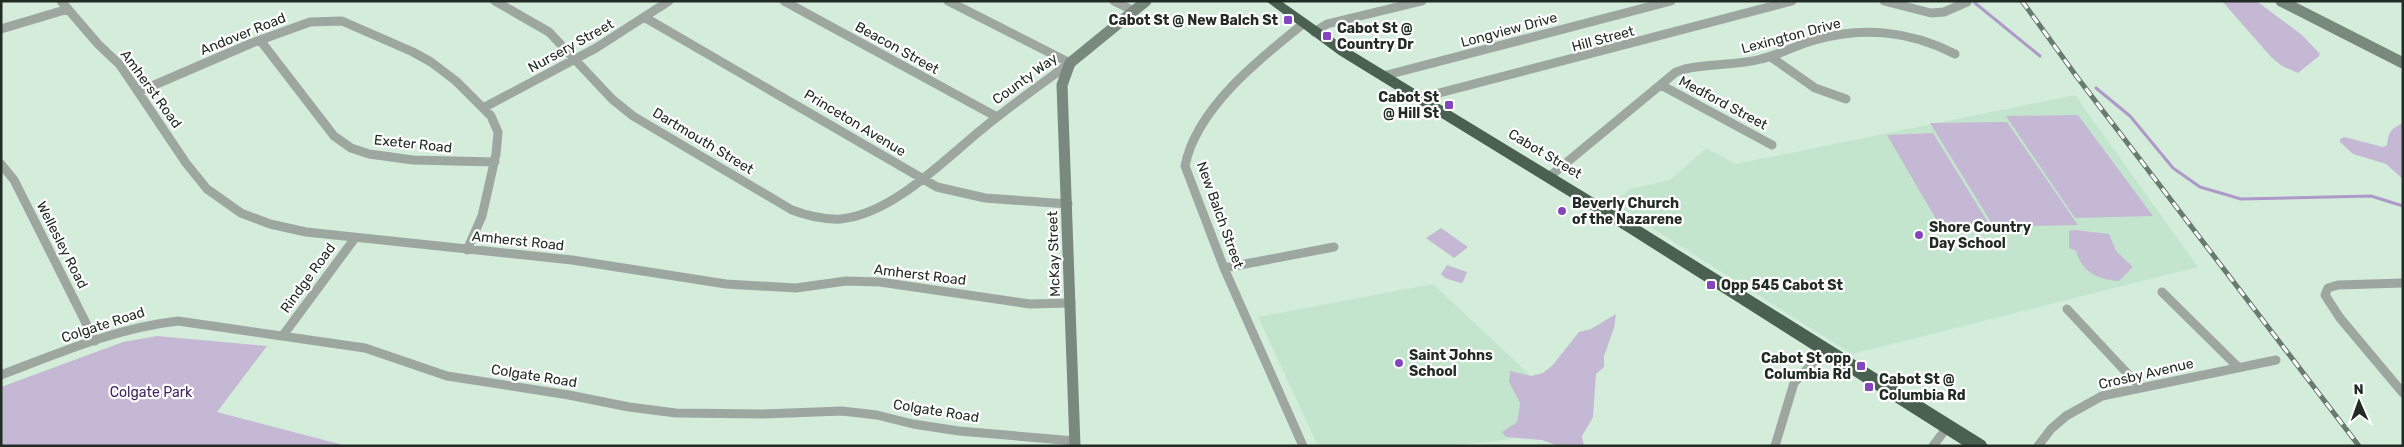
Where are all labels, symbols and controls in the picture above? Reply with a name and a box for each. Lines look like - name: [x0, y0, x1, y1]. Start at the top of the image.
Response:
- street label: Andover Road: [198, 9, 288, 59]
- street label: Longview Drive: [1459, 9, 1559, 51]
- place label: Cabot St @ New Balch St: [1109, 12, 1278, 29]
- marker: Cabot St @ New Balch St: [1282, 14, 1294, 26]
- street label: Nursery Street: [525, 15, 617, 76]
- street label: Lexington Drive: [1739, 15, 1843, 57]
- street label: Beacon Street: [852, 18, 942, 78]
- place label: Cabot St @ Country Dr: [1337, 20, 1414, 53]
- street label: Hill Street: [1570, 22, 1637, 56]
- marker: Cabot St @ Country Dr: [1321, 30, 1333, 42]
- street label: Amherst Road: [117, 46, 185, 132]
- street label: County Way: [989, 50, 1061, 108]
- street label: Medford Street: [1676, 72, 1771, 134]
- street label: Princeton Avenue: [801, 86, 909, 160]
- place label: Cabot St @ Hill St: [1378, 89, 1439, 122]
- marker: Cabot St @ Hill St: [1443, 99, 1455, 111]
- street label: Dartmouth Street: [649, 104, 757, 178]
- street label: Cabot Street: [1505, 125, 1585, 183]
- street label: Exeter Road: [373, 131, 453, 157]
- street label: New Balch Street: [1193, 159, 1247, 271]
- place label: Beverly Church of the Nazarene: [1572, 195, 1682, 228]
- street label: Wellesley Road: [33, 199, 91, 291]
- marker: Beverly Church of the Nazarene: [1556, 205, 1568, 217]
- street label: McKay Street: [1044, 210, 1064, 297]
- place label: Shore Country Day School: [1929, 219, 2032, 252]
- street label: Amherst Road: [471, 228, 565, 254]
- marker: Shore Country Day School: [1913, 229, 1925, 241]
- street label: Rindge Road: [277, 240, 339, 316]
- street label: Amherst Road: [873, 261, 967, 289]
- place label: Opp 545 Cabot St: [1721, 277, 1843, 294]
- marker: Opp 545 Cabot St: [1705, 279, 1717, 291]
- street label: Colgate Road: [59, 304, 147, 346]
- place label: Saint Johns School: [1409, 347, 1493, 380]
- place label: Cabot St opp Columbia Rd: [1761, 350, 1851, 383]
- street label: Crosby Avenue: [2097, 355, 2195, 393]
- marker: Saint Johns School: [1393, 357, 1405, 369]
- marker: Cabot St opp Columbia Rd: [1855, 360, 1867, 372]
- street label: Colgate Road: [490, 361, 578, 391]
- place label: Cabot St @ Columbia Rd: [1879, 371, 1966, 404]
- north arrow: [2334, 377, 2384, 427]
- marker: Cabot St @ Columbia Rd: [1863, 381, 1875, 393]
- text: N: [2353, 381, 2364, 398]
- park label: Colgate Park: [110, 384, 193, 401]
- street label: Colgate Road: [892, 396, 980, 426]

